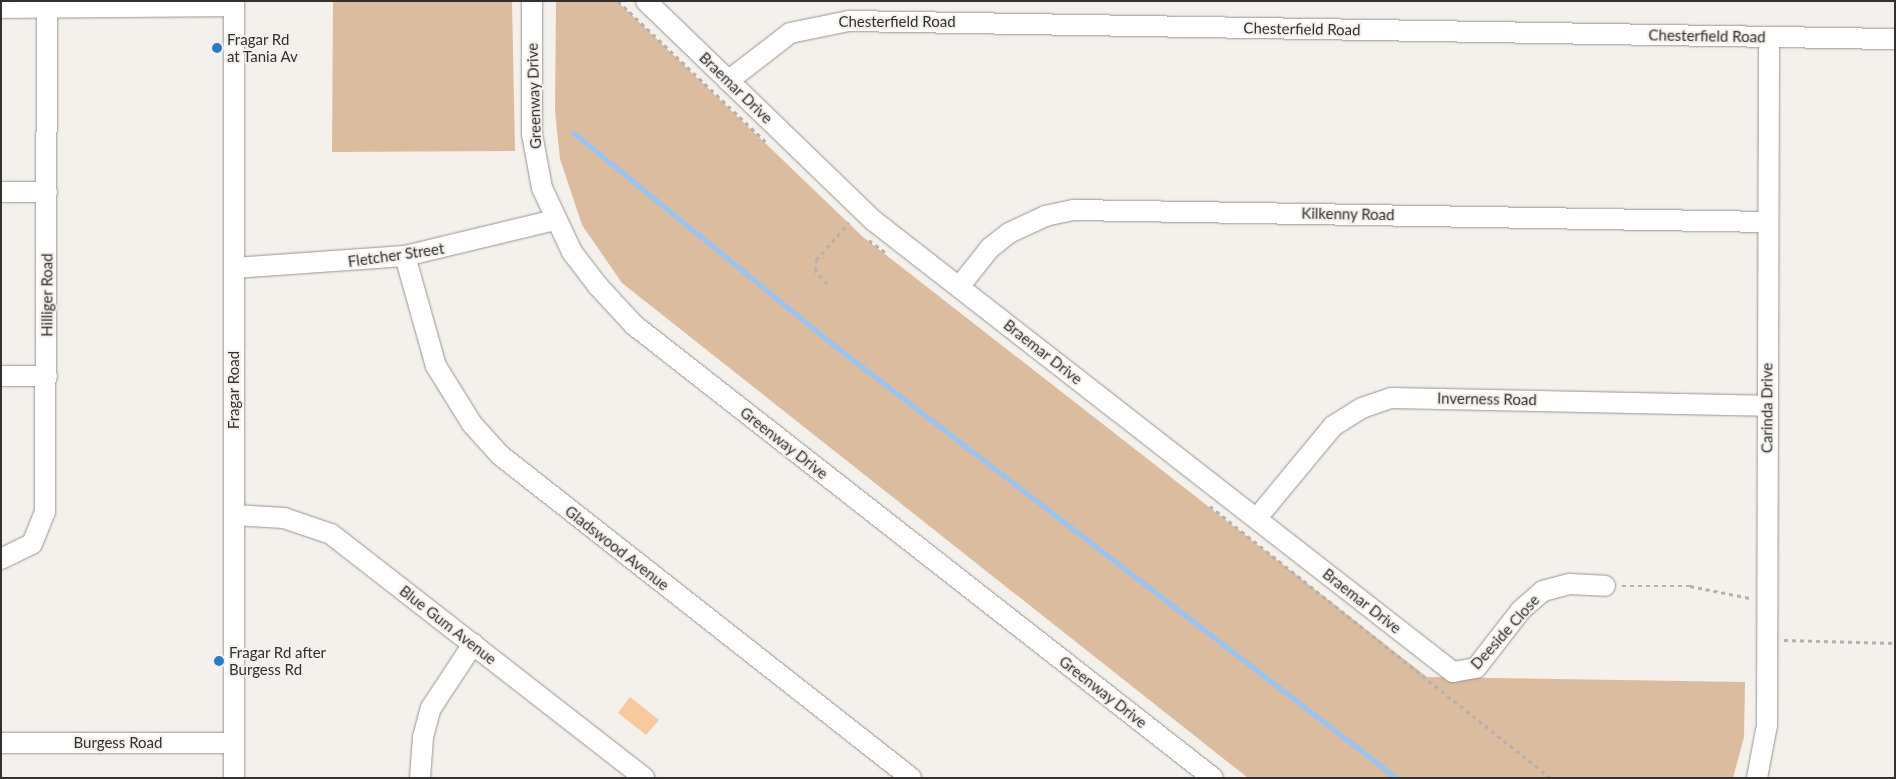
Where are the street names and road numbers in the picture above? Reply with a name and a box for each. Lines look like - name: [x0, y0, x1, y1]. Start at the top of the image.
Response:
- street label: Chesterfield Road: [838, 13, 956, 31]
- street label: Chesterfield Road: [1243, 19, 1361, 39]
- street label: Chesterfield Road: [1648, 26, 1766, 46]
- street label: Greenway Drive: [523, 42, 545, 150]
- street label: Braemar Drive: [696, 48, 776, 128]
- street label: Kilkenny Road: [1301, 204, 1395, 224]
- street label: Fletcher Street: [347, 239, 445, 271]
- street label: Hilliger Road: [38, 253, 56, 337]
- street label: Braemar Drive: [1000, 316, 1086, 388]
- street label: Fragar Road: [225, 351, 243, 429]
- street label: Carinda Drive: [1758, 363, 1776, 453]
- street label: Inverness Road: [1437, 389, 1537, 409]
- street label: Greenway Drive: [737, 403, 831, 483]
- street label: Gladswood Avenue: [561, 502, 673, 594]
- street label: Braemar Drive: [1319, 565, 1405, 637]
- street label: Blue Gum Avenue: [396, 582, 500, 668]
- street label: Deeside Close: [1467, 591, 1543, 673]
- street label: Greenway Drive: [1056, 652, 1150, 732]
- street label: Burgess Road: [74, 734, 162, 752]

